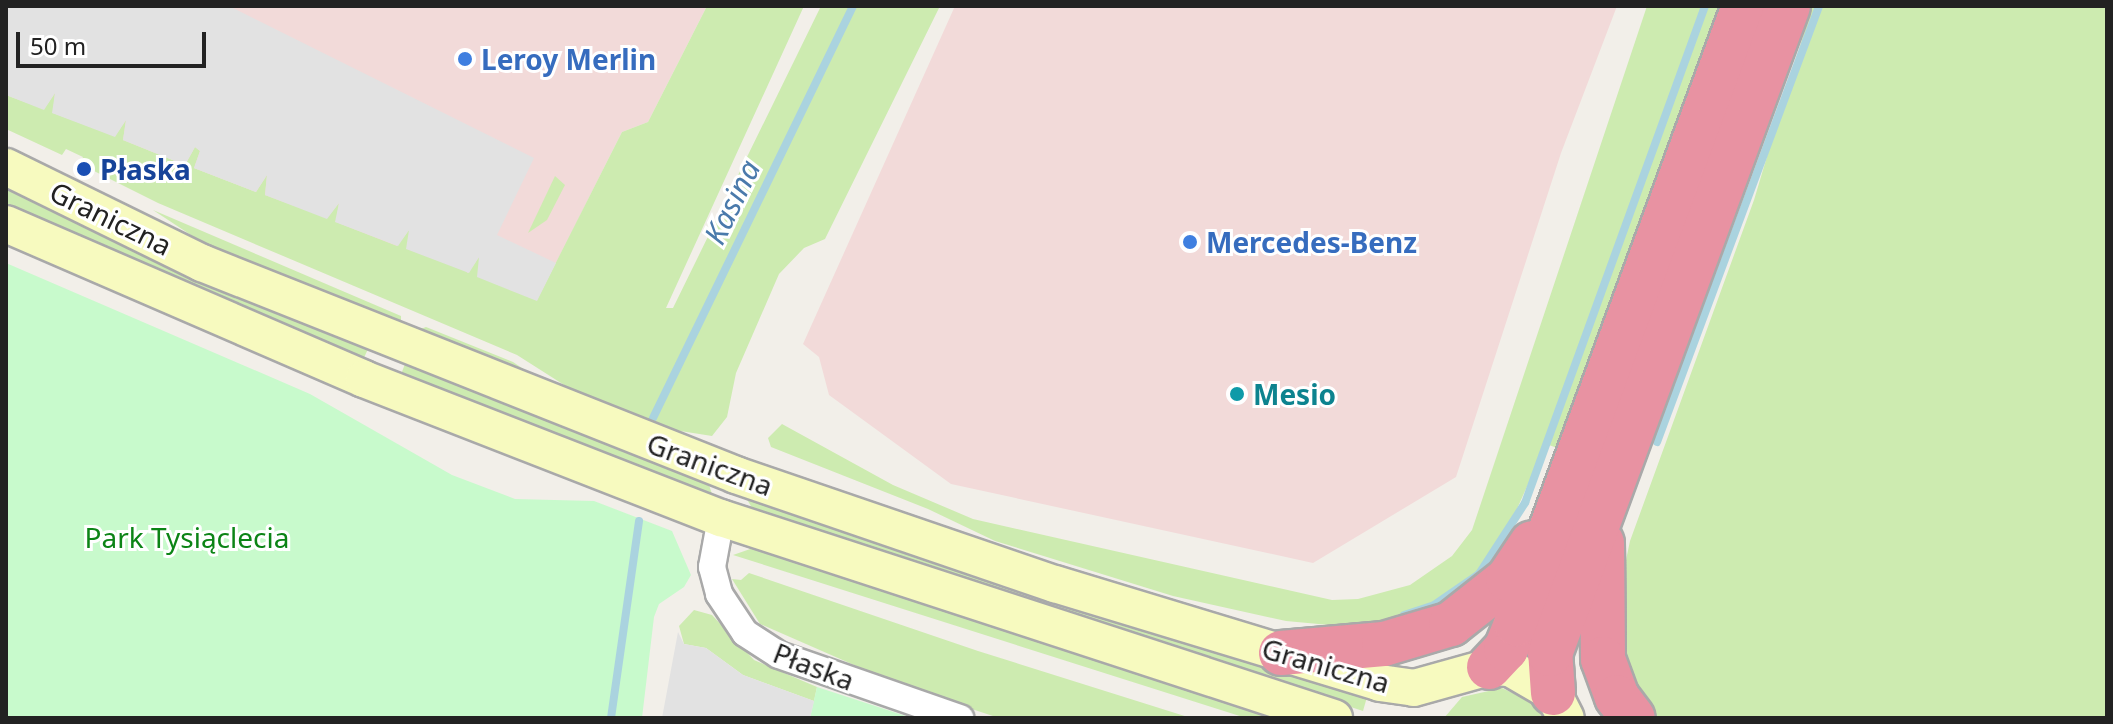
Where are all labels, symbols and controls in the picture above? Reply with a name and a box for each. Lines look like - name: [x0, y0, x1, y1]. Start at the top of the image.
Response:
- scale bar: [20, 16, 210, 66]
- text: 50 m: [30, 29, 86, 62]
- place label: Leroy Merlin: [481, 42, 656, 76]
- marker: Leroy Merlin: [456, 50, 474, 68]
- place label: Płaska: [100, 152, 191, 186]
- water label: Kasina: [696, 154, 768, 250]
- marker: Płaska: [75, 160, 93, 178]
- street label: Graniczna: [45, 174, 177, 262]
- place label: Mercedes-Benz: [1206, 225, 1417, 259]
- marker: Mercedes-Benz: [1181, 233, 1199, 251]
- place label: Mesio: [1253, 377, 1336, 411]
- marker: Mesio: [1228, 385, 1246, 403]
- street label: Graniczna: [643, 426, 777, 502]
- park label: Park Tysiąclecia: [85, 520, 289, 554]
- street label: Graniczna: [1258, 631, 1394, 699]
- street label: Płaska: [769, 635, 859, 697]

